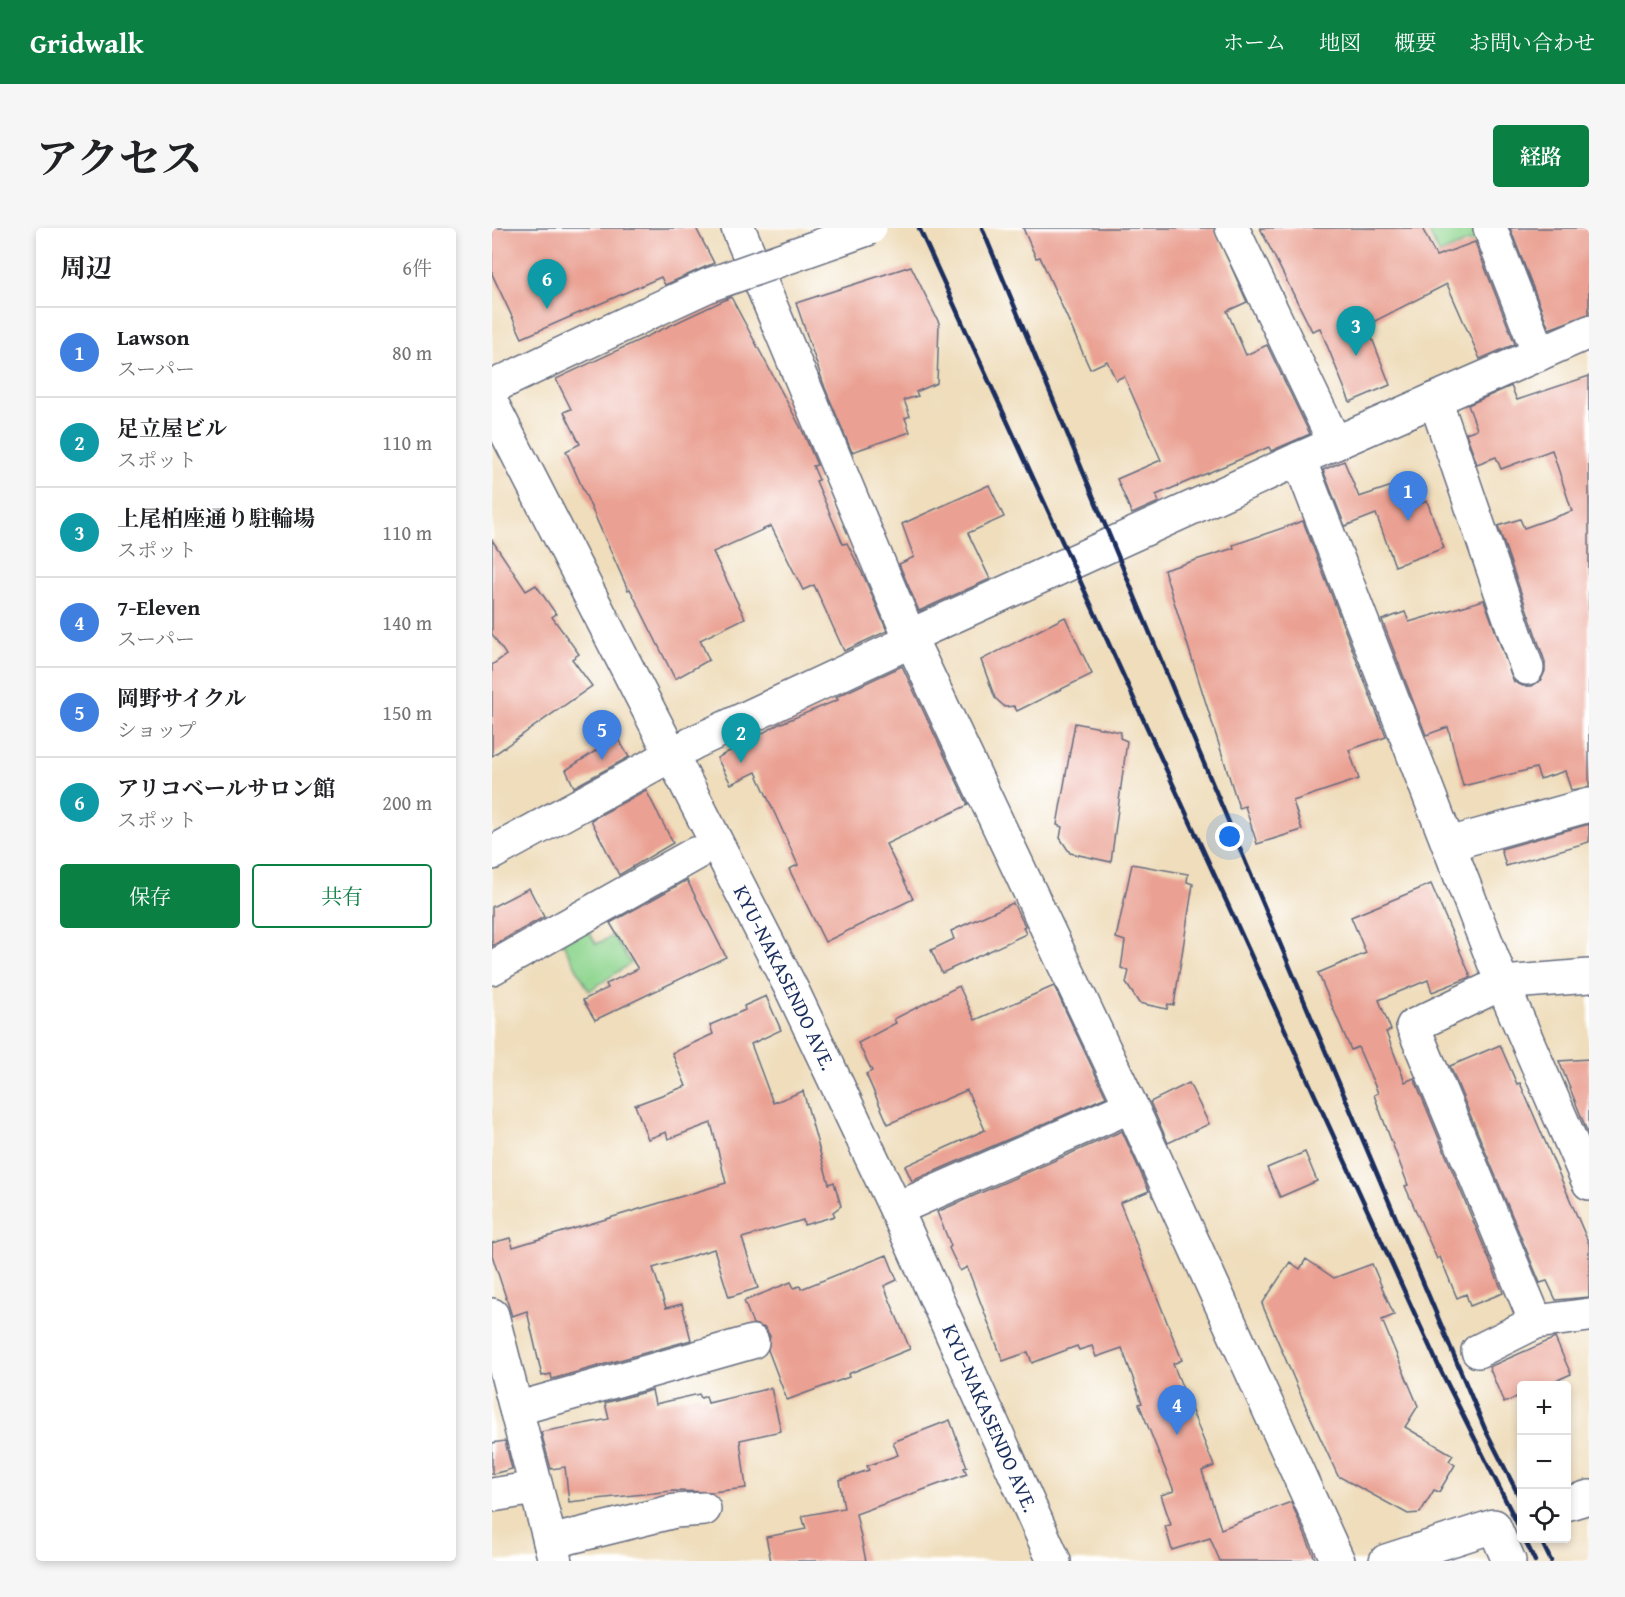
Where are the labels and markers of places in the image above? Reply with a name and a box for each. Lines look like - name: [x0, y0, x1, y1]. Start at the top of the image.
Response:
- pin: 6: [528, 260, 566, 309]
- pin: 3: [1336, 306, 1376, 356]
- pin: 1: [1388, 472, 1428, 521]
- pin: 5: [582, 710, 622, 760]
- pin: 2: [722, 714, 760, 763]
- pin: 4: [1158, 1386, 1196, 1435]

